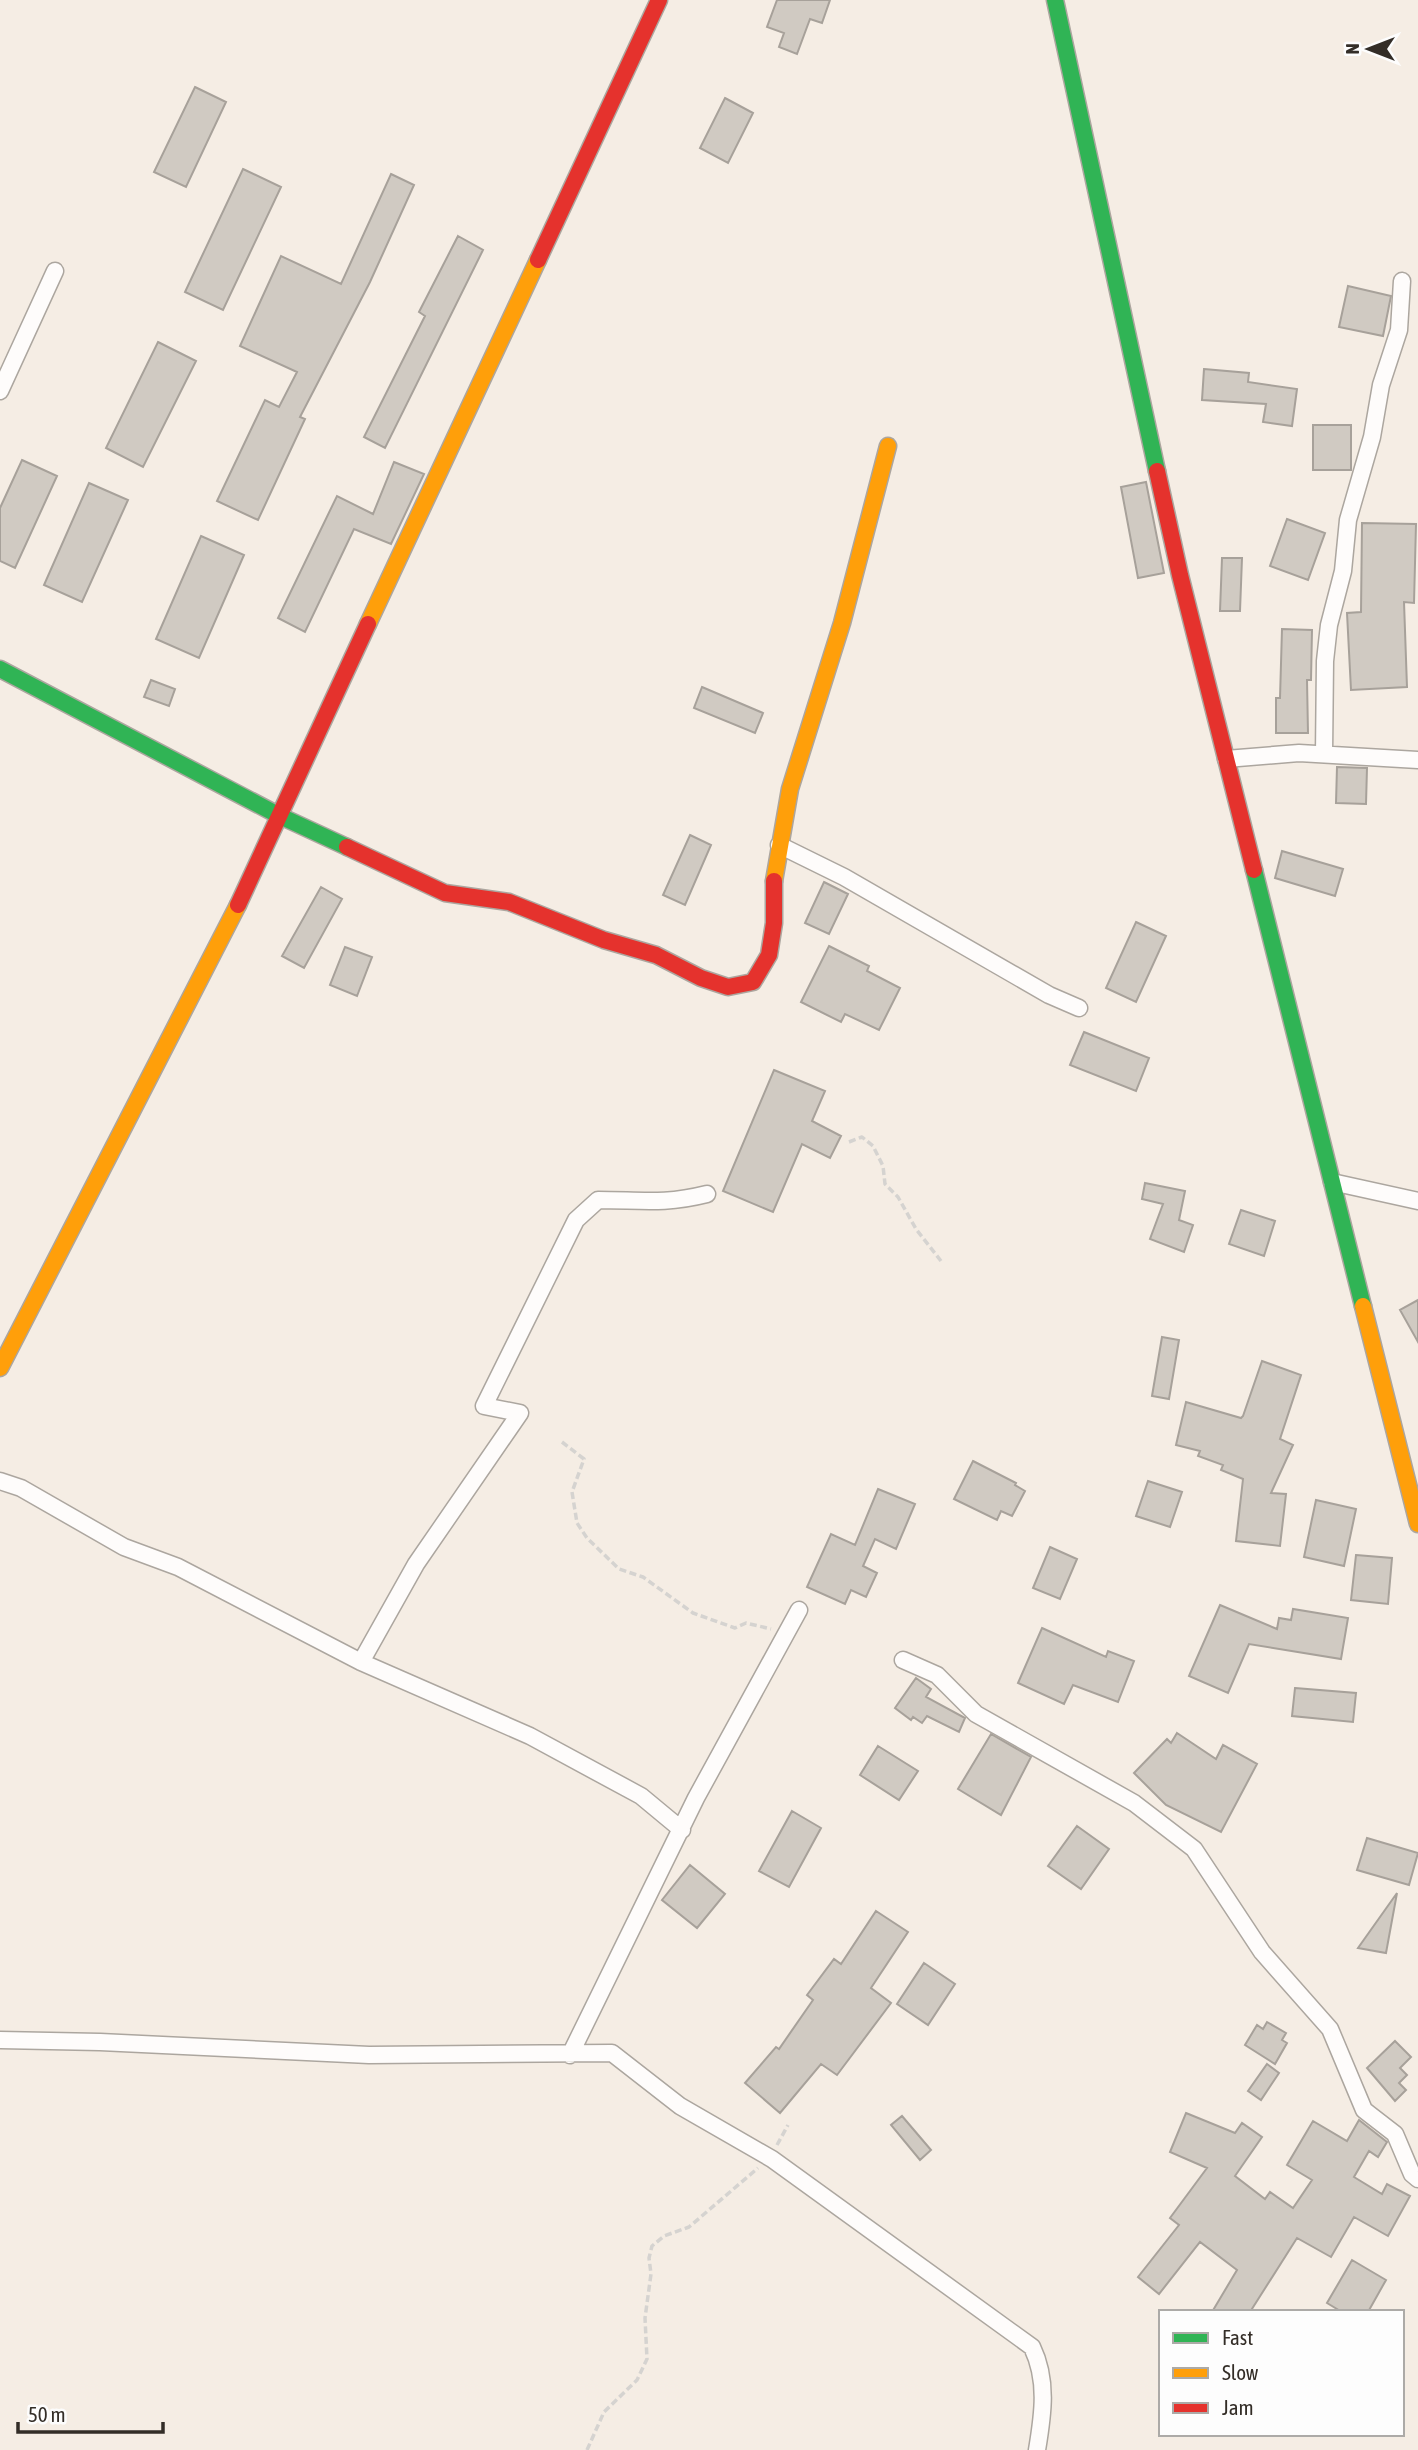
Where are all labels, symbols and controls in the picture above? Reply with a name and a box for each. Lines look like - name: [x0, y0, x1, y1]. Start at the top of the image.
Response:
- north arrow: [1334, 14, 1404, 84]
- text: N: [1341, 43, 1363, 55]
- legend: [1159, 2310, 1404, 2436]
- text: Fast: [1222, 2325, 1253, 2349]
- text: Slow: [1222, 2360, 1259, 2384]
- scale bar: [18, 2390, 163, 2434]
- text: Jam: [1222, 2395, 1254, 2419]
- text: 50 m: [28, 2402, 66, 2426]

